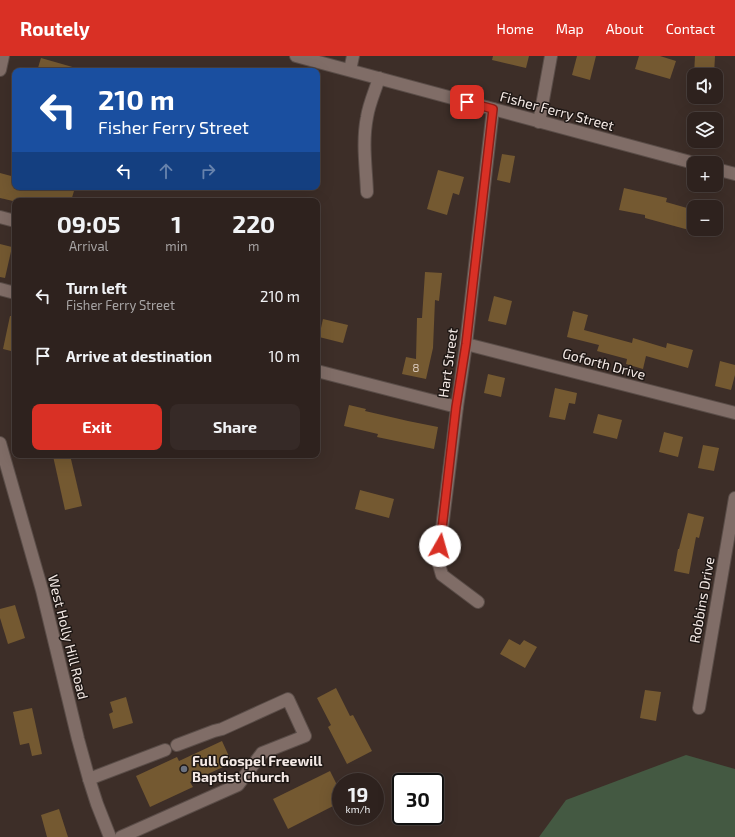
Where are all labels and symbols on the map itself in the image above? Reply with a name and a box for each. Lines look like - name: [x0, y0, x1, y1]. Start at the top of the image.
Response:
- pin: [450, 85, 484, 119]
- street label: Fisher Ferry Street: [498, 87, 616, 134]
- street label: Hart Street: [434, 327, 461, 399]
- street label: Goforth Drive: [561, 344, 648, 383]
- house number: 8: [412, 360, 420, 374]
- position arrow: [419, 525, 461, 567]
- street label: Robbins Drive: [686, 555, 717, 645]
- street label: West Holly Hill Road: [45, 573, 92, 701]
- place label: Full Gospel Freewill Baptist Church: [192, 752, 323, 785]
- marker: Full Gospel Freewill Baptist Church: [179, 764, 189, 774]
- speed limit sign: 30: [392, 773, 444, 825]

